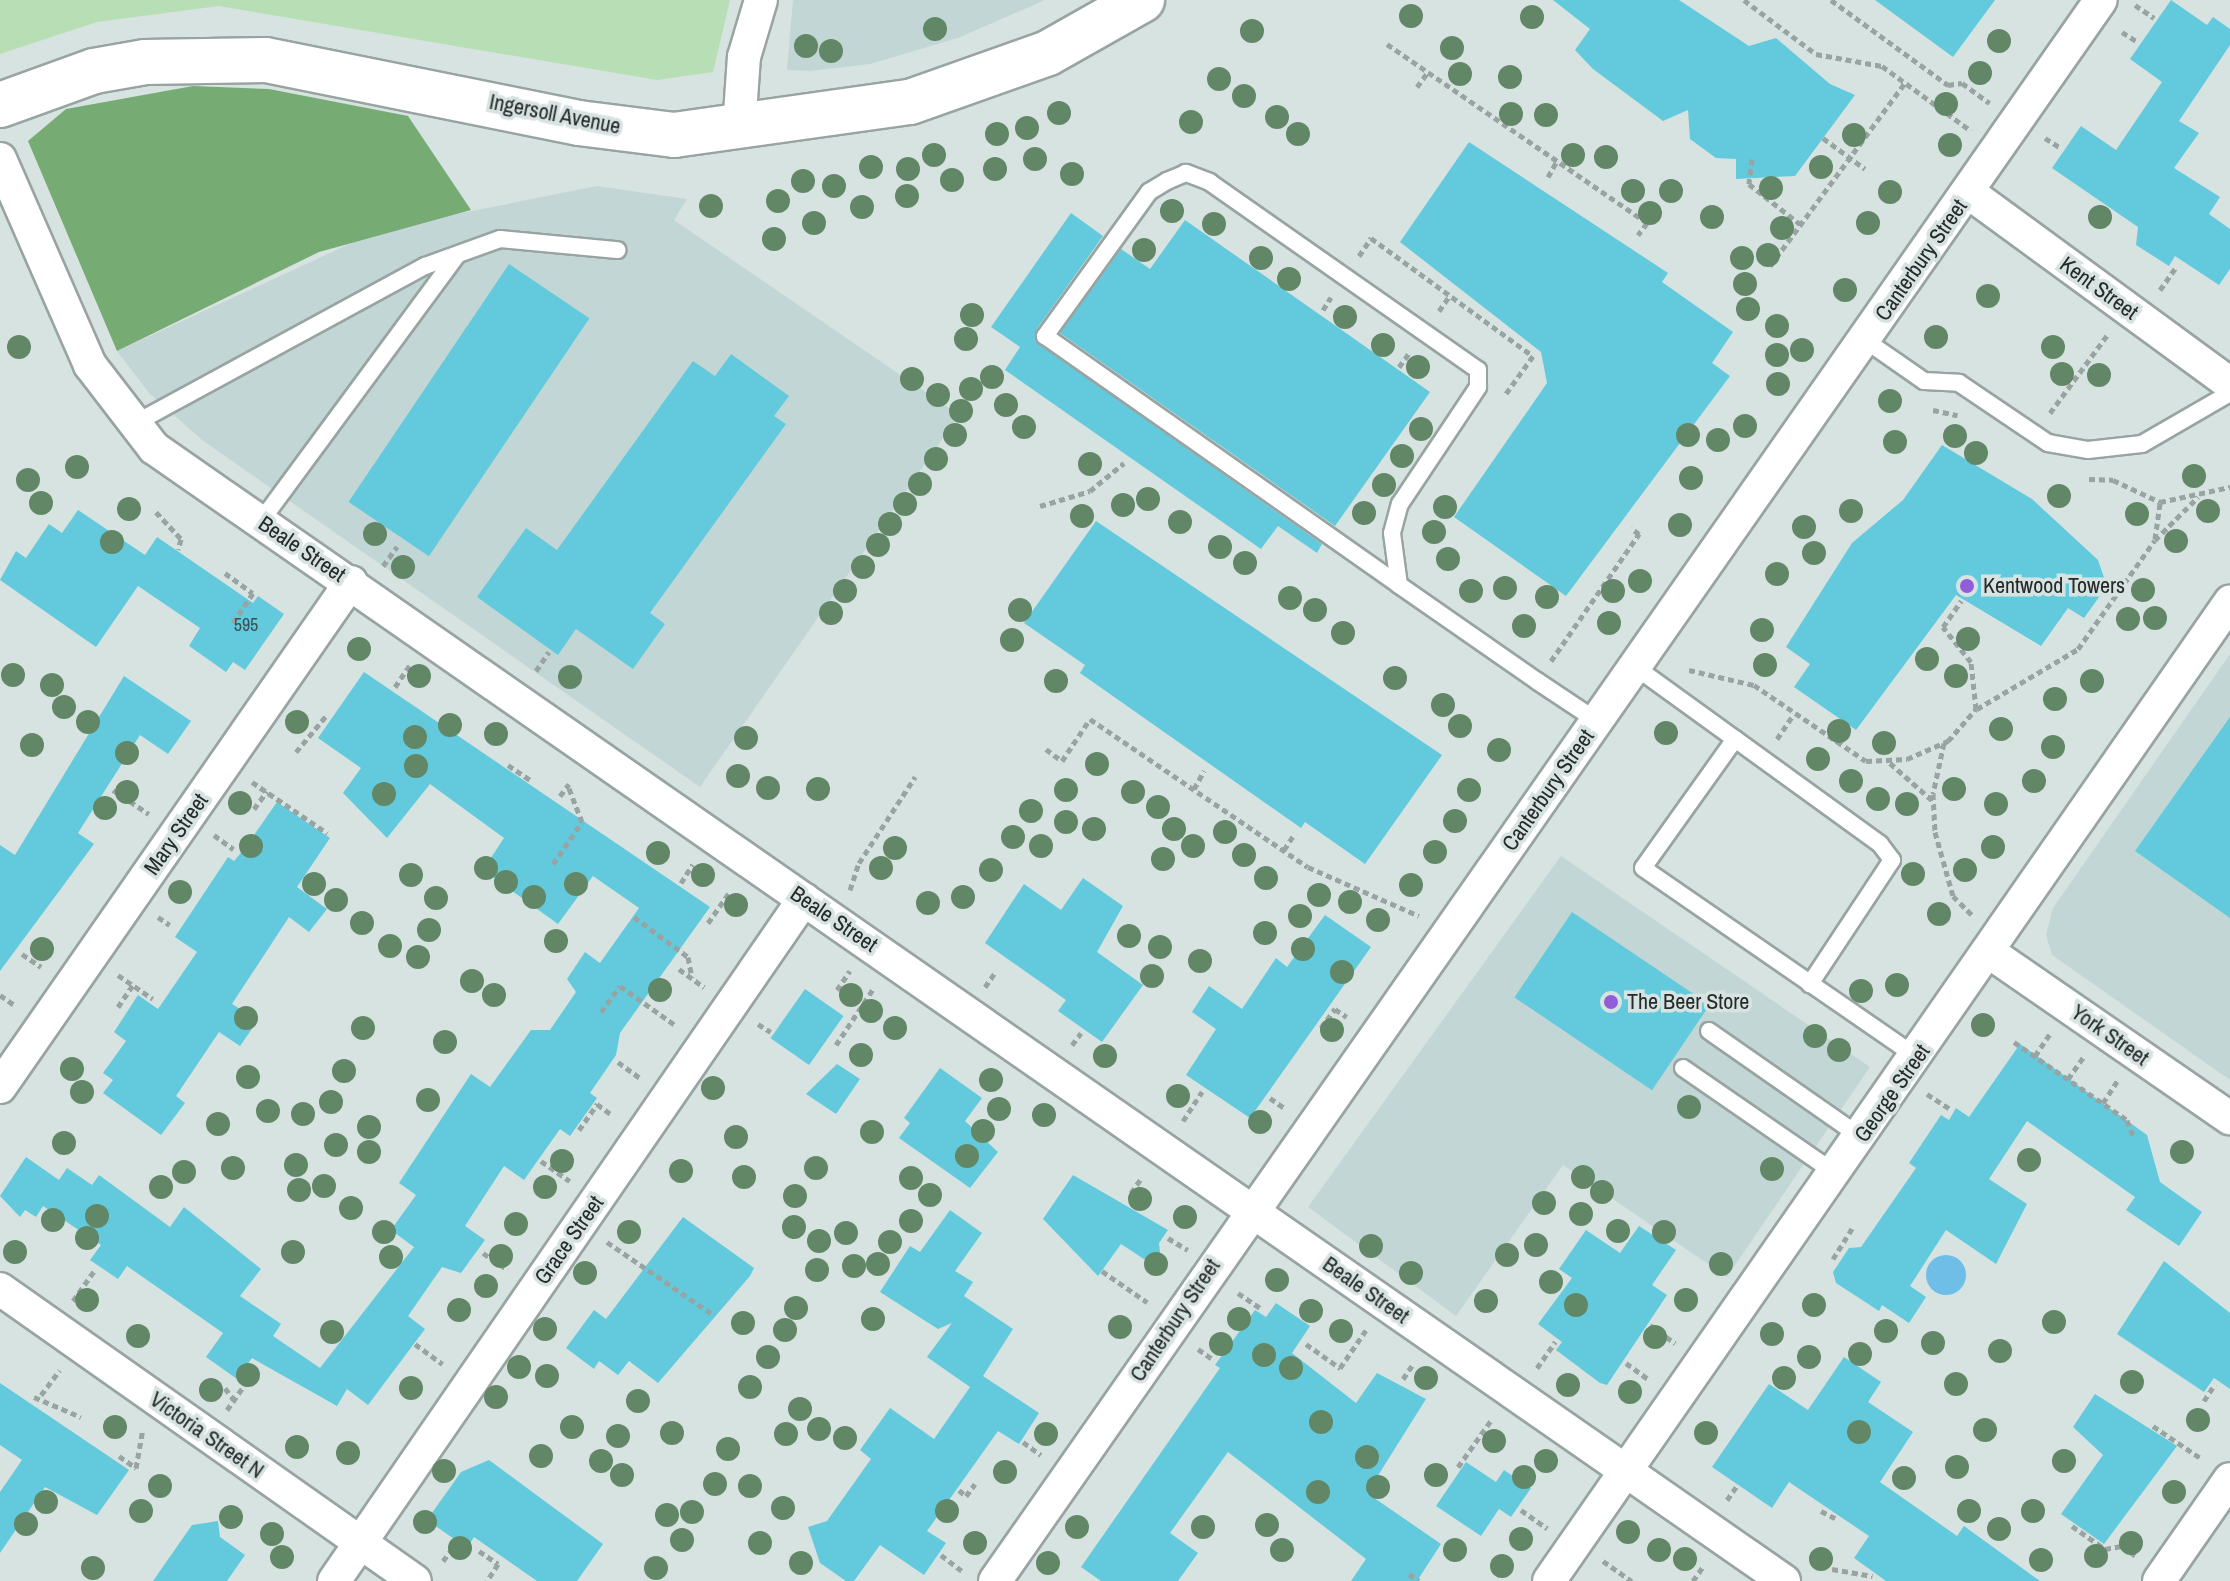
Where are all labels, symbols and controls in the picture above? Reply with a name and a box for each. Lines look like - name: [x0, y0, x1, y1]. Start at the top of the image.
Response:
- street label: Ingersoll Avenue: [487, 88, 623, 140]
- street label: Canterbury Street: [1869, 194, 1973, 326]
- street label: Kent Street: [2055, 251, 2143, 325]
- street label: Beale Street: [253, 510, 351, 588]
- place label: Kentwood Towers: [1983, 573, 2125, 599]
- marker: Kentwood Towers: [1958, 577, 1976, 595]
- house number: 595: [234, 614, 258, 636]
- street label: Canterbury Street: [1496, 724, 1600, 856]
- street label: Mary Street: [138, 788, 214, 880]
- street label: Beale Street: [785, 880, 883, 958]
- place label: The Beer Store: [1627, 989, 1749, 1015]
- marker: The Beer Store: [1602, 993, 1620, 1011]
- street label: York Street: [2066, 999, 2154, 1071]
- street label: George Street: [1849, 1039, 1935, 1147]
- street label: Grace Street: [529, 1191, 609, 1289]
- street label: Beale Street: [1318, 1251, 1414, 1329]
- street label: Canterbury Street: [1124, 1254, 1226, 1386]
- street label: Victoria Street N: [145, 1386, 269, 1484]

